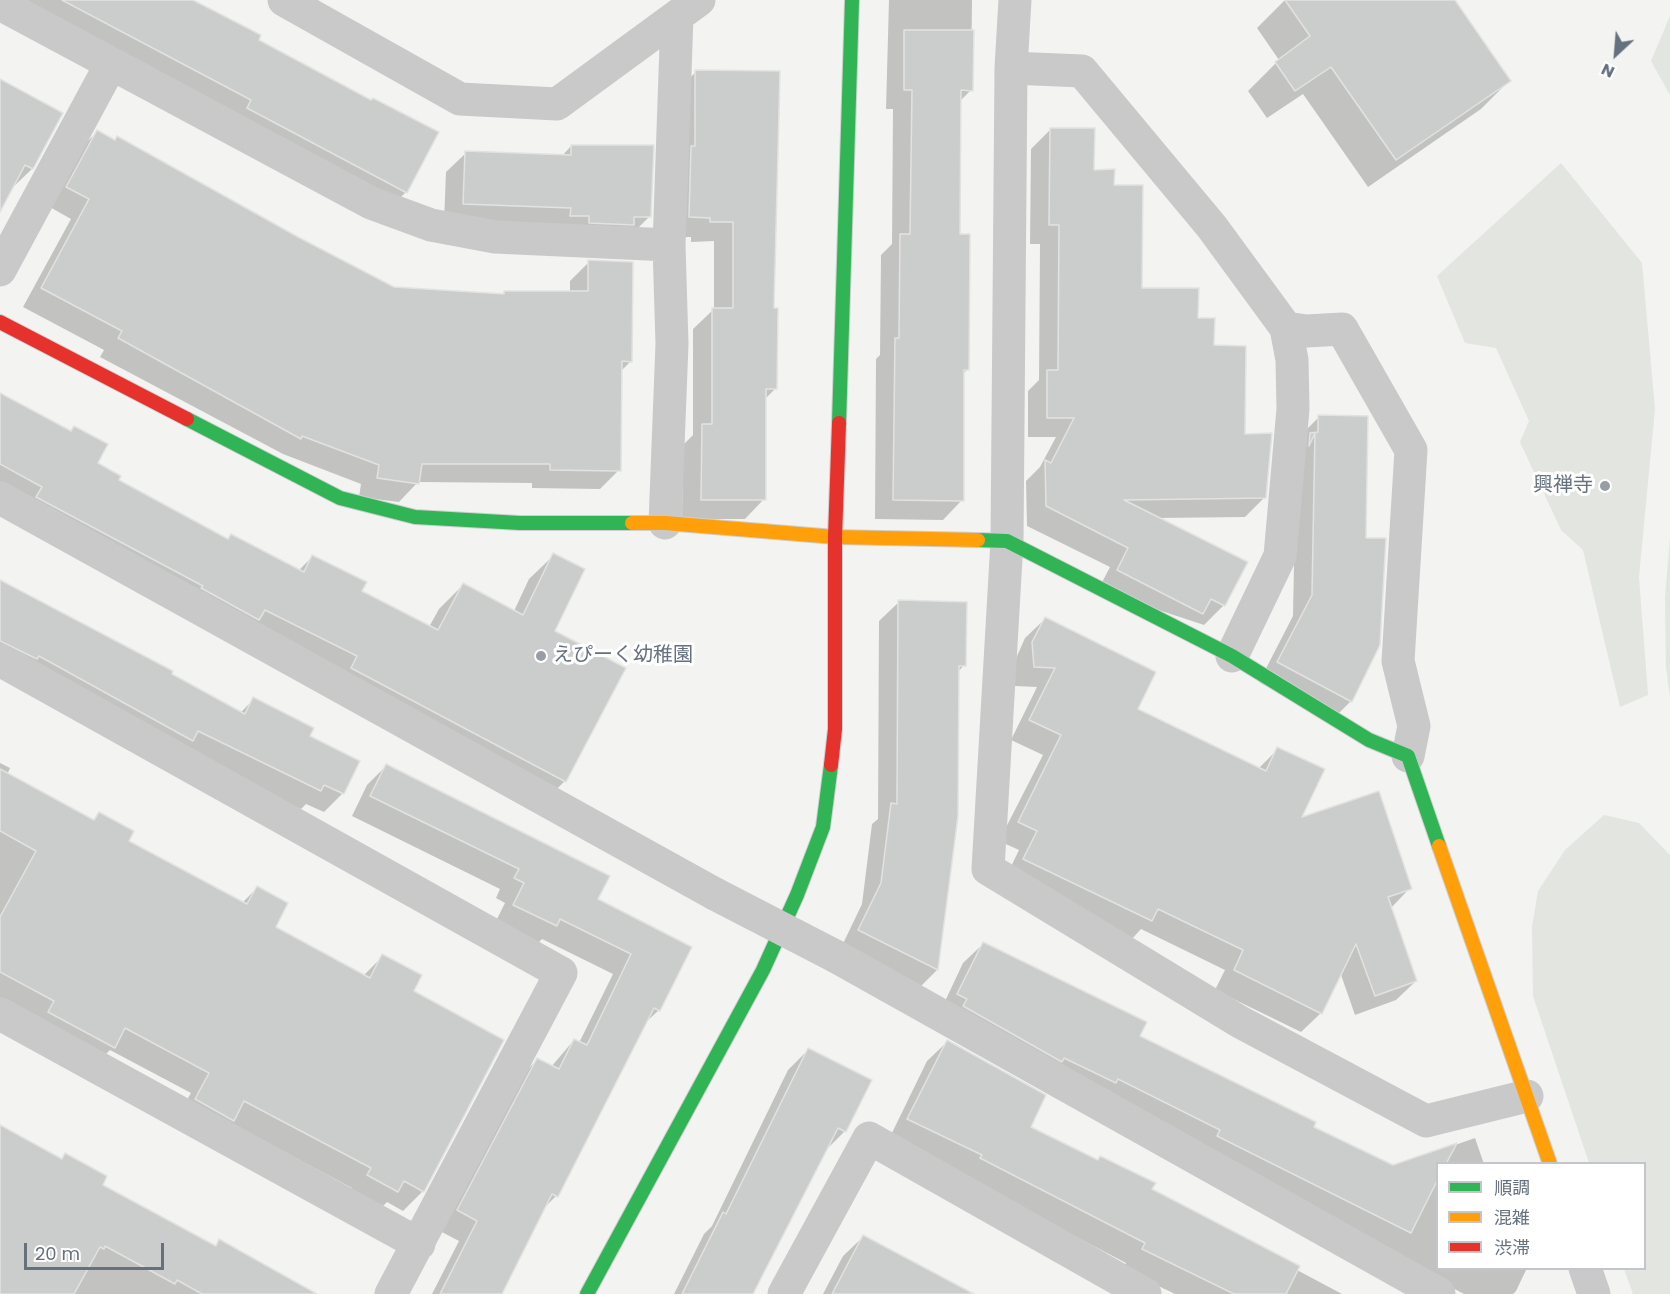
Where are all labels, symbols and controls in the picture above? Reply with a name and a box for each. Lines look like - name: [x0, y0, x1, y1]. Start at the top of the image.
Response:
- north arrow: [1586, 24, 1646, 84]
- text: N: [1597, 58, 1618, 84]
- place label: 興禅寺: [1533, 474, 1593, 498]
- marker: 興禅寺: [1598, 479, 1612, 493]
- place label: えぴーく幼稚園: [553, 644, 693, 668]
- marker: えぴーく幼稚園: [534, 649, 548, 663]
- legend: [1436, 1162, 1646, 1270]
- text: 順調: [1494, 1175, 1530, 1200]
- text: 混雑: [1494, 1205, 1530, 1230]
- scale bar: [27, 1231, 166, 1269]
- text: 渋滞: [1494, 1235, 1530, 1260]
- text: 20 m: [35, 1241, 80, 1266]

